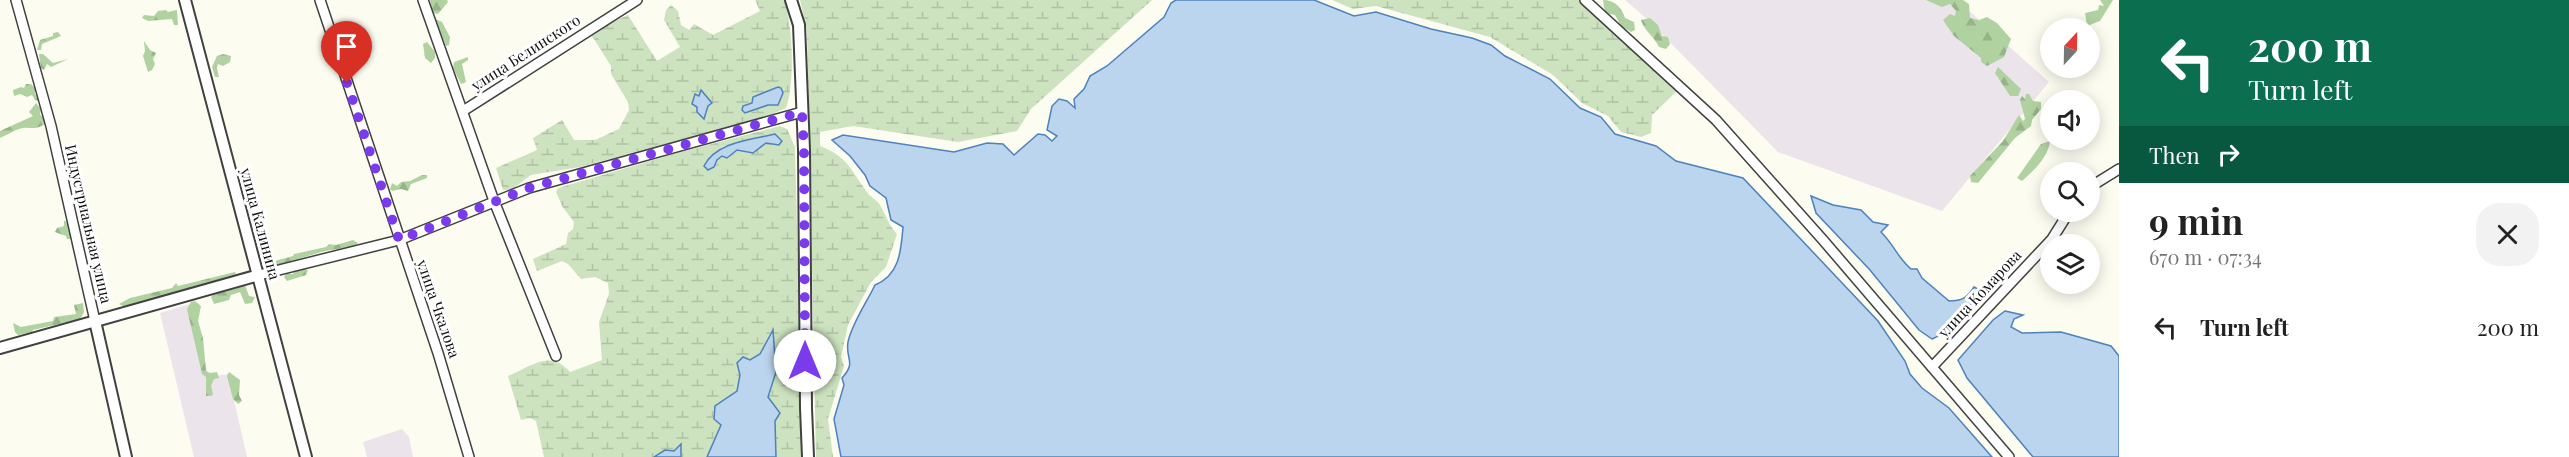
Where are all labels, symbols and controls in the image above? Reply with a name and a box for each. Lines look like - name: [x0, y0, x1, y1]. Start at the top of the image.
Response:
- street label: улица Белинского: [466, 9, 584, 96]
- text: 200 m: [2248, 17, 2372, 73]
- north arrow: [2040, 18, 2100, 78]
- map controls: [2040, 18, 2100, 294]
- pin: [321, 21, 372, 83]
- icon: left: [2149, 24, 2227, 102]
- icon: arrive: [330, 30, 363, 63]
- text: Turn left: [2248, 71, 2352, 107]
- button: sound: [2040, 90, 2100, 150]
- icon: right: [2212, 138, 2245, 171]
- text: Then: [2149, 140, 2200, 170]
- street label: Индустриальная улица: [61, 142, 117, 306]
- button: search: [2040, 162, 2100, 222]
- street label: улица Калинина: [236, 165, 286, 282]
- text: 9 min: [2149, 196, 2243, 244]
- button: close: [2476, 203, 2539, 266]
- button: layers: [2040, 234, 2100, 294]
- text: 670 m · 07:34: [2149, 243, 2262, 270]
- street label: улица Комарова: [1933, 245, 2026, 342]
- street label: улица Чкалова: [412, 256, 465, 361]
- icon: left: [2149, 311, 2182, 344]
- text: Turn left: [2200, 312, 2289, 342]
- text: 200 m: [2477, 312, 2539, 342]
- position arrow: [773, 329, 837, 393]

